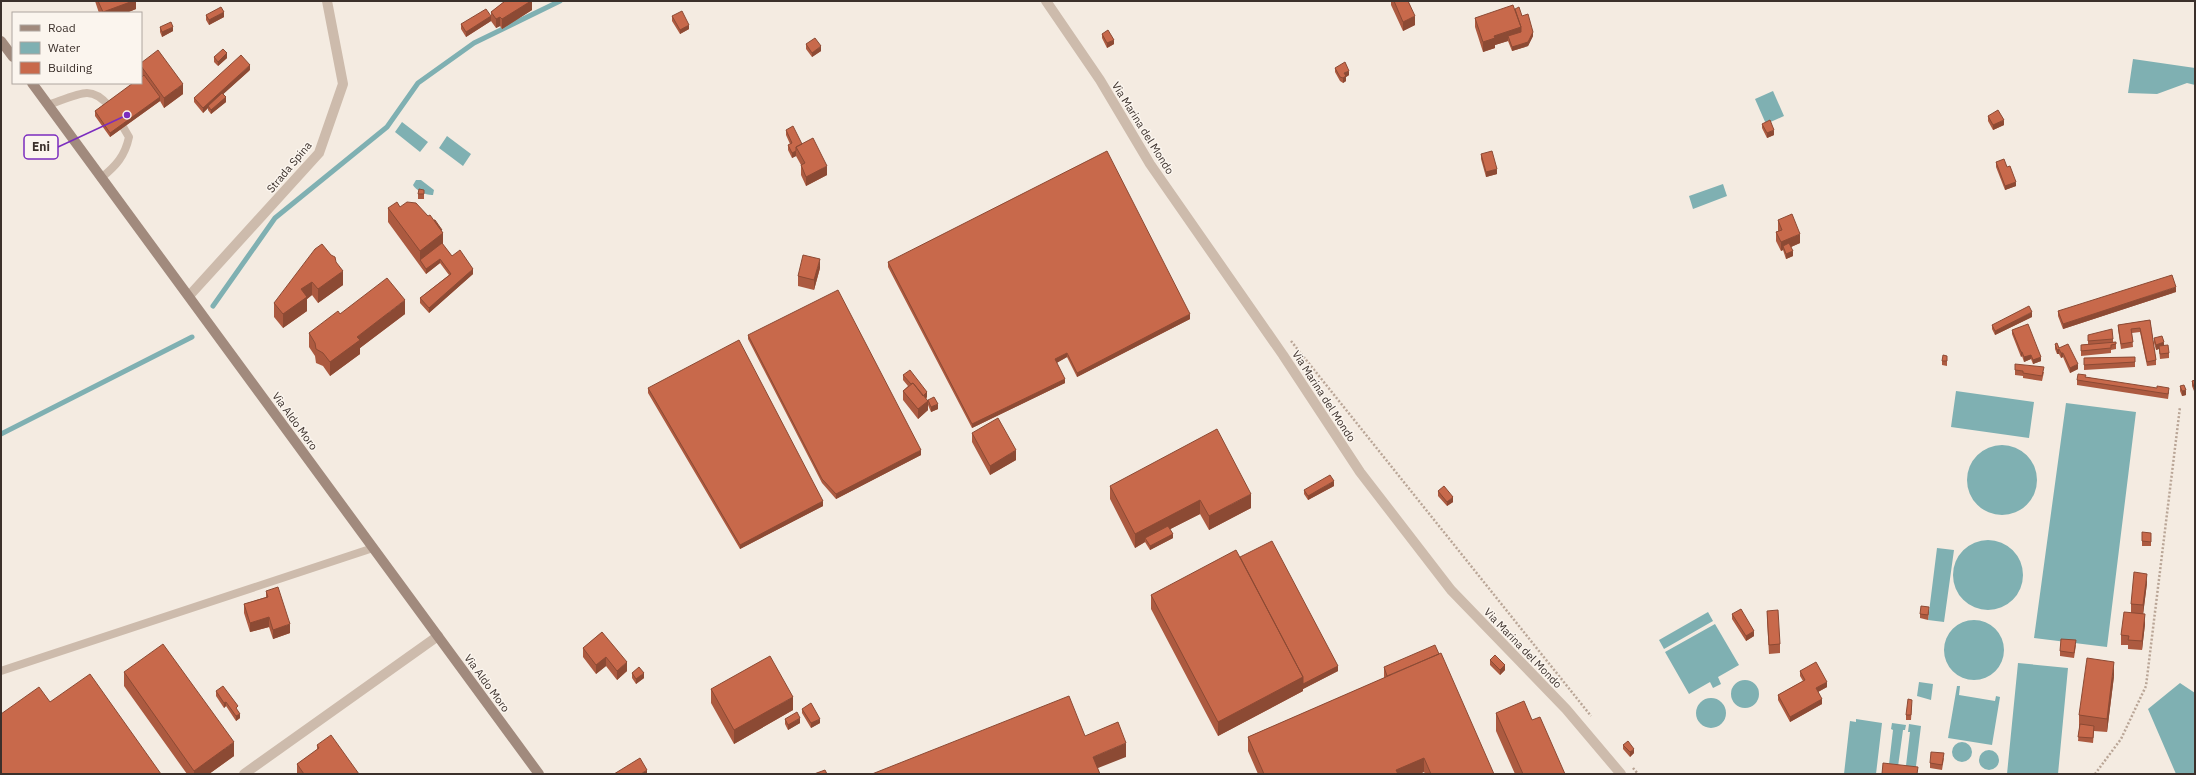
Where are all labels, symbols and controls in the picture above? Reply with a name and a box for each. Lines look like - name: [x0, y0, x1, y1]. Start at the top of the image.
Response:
- legend: [12, 12, 142, 84]
- text: Road: [48, 20, 76, 35]
- text: Water: [48, 40, 81, 55]
- text: Building: [48, 60, 93, 75]
- street label: Via Marina del Mondo: [1109, 79, 1177, 177]
- callout: Eni: [24, 135, 58, 159]
- street label: Strada Spina: [264, 138, 315, 195]
- text: Eni: [32, 139, 50, 154]
- street label: Via Marina del Mondo: [1289, 348, 1359, 444]
- street label: Via Aldo Moro: [269, 389, 321, 453]
- street label: Via Marina del Mondo: [1481, 605, 1565, 691]
- street label: Via Aldo Moro: [461, 651, 513, 715]

